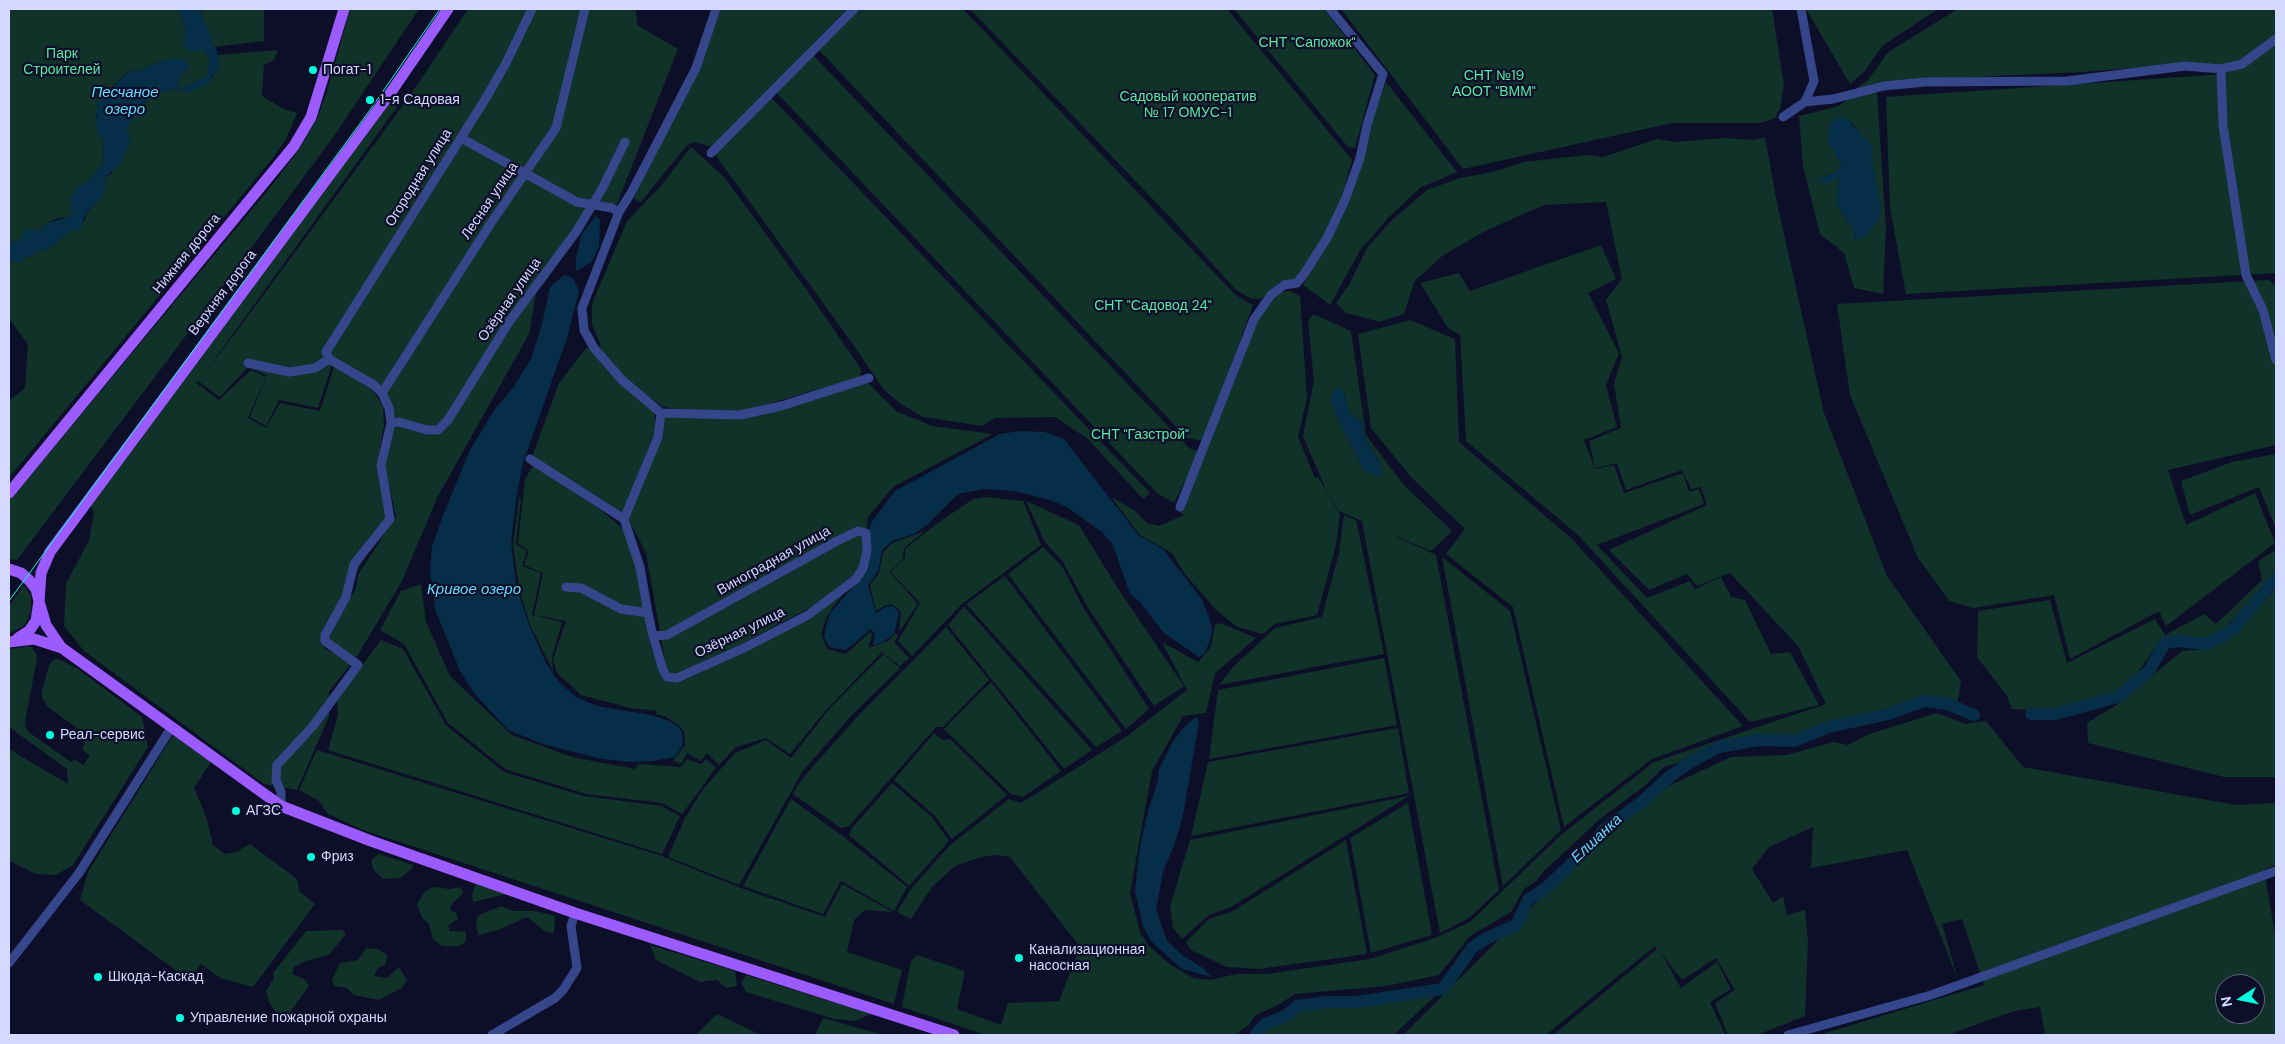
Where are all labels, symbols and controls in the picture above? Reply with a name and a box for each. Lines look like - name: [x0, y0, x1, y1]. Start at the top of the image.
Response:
- park label: СНТ "Сапожок": [1258, 35, 1356, 51]
- park label: Парк Строителей: [23, 46, 101, 78]
- place label: Погат-1: [323, 62, 371, 78]
- marker: Погат-1: [307, 64, 319, 76]
- park label: СНТ №19 АООТ "ВММ": [1452, 68, 1536, 100]
- water label: Песчаное озеро: [91, 84, 159, 119]
- park label: Садовый кооператив № 17 ОМУС-1: [1119, 89, 1257, 121]
- place label: 1-я Садовая: [380, 92, 460, 108]
- marker: 1-я Садовая: [364, 94, 376, 106]
- street label: Огородная улица: [382, 126, 456, 230]
- street label: Лесная улица: [458, 159, 522, 243]
- street label: Нижняя дорога: [150, 211, 224, 297]
- street label: Верхняя дорога: [185, 247, 261, 339]
- street label: Озёрная улица: [475, 255, 545, 345]
- park label: СНТ "Садовод 24": [1094, 298, 1212, 314]
- park label: СНТ "Газстрой": [1091, 427, 1189, 443]
- street label: Виноградная улица: [714, 523, 834, 599]
- water label: Кривое озеро: [427, 581, 521, 599]
- street label: Озёрная улица: [692, 604, 788, 662]
- place label: Реал-сервис: [60, 727, 145, 743]
- marker: Реал-сервис: [44, 729, 56, 741]
- place label: АГЗС: [246, 803, 281, 819]
- marker: АГЗС: [230, 805, 242, 817]
- water label: Елшанка: [1568, 811, 1626, 867]
- place label: Фриз: [321, 849, 354, 865]
- marker: Фриз: [305, 851, 317, 863]
- place label: Канализационная насосная: [1029, 942, 1145, 974]
- marker: Канализационная насосная: [1013, 952, 1025, 964]
- place label: Шкода-Каскад: [108, 969, 203, 985]
- marker: Шкода-Каскад: [92, 971, 104, 983]
- north arrow: [2215, 974, 2265, 1024]
- text: N: [2216, 995, 2236, 1008]
- place label: Управление пожарной охраны: [190, 1010, 387, 1026]
- marker: Управление пожарной охраны: [174, 1012, 186, 1024]

